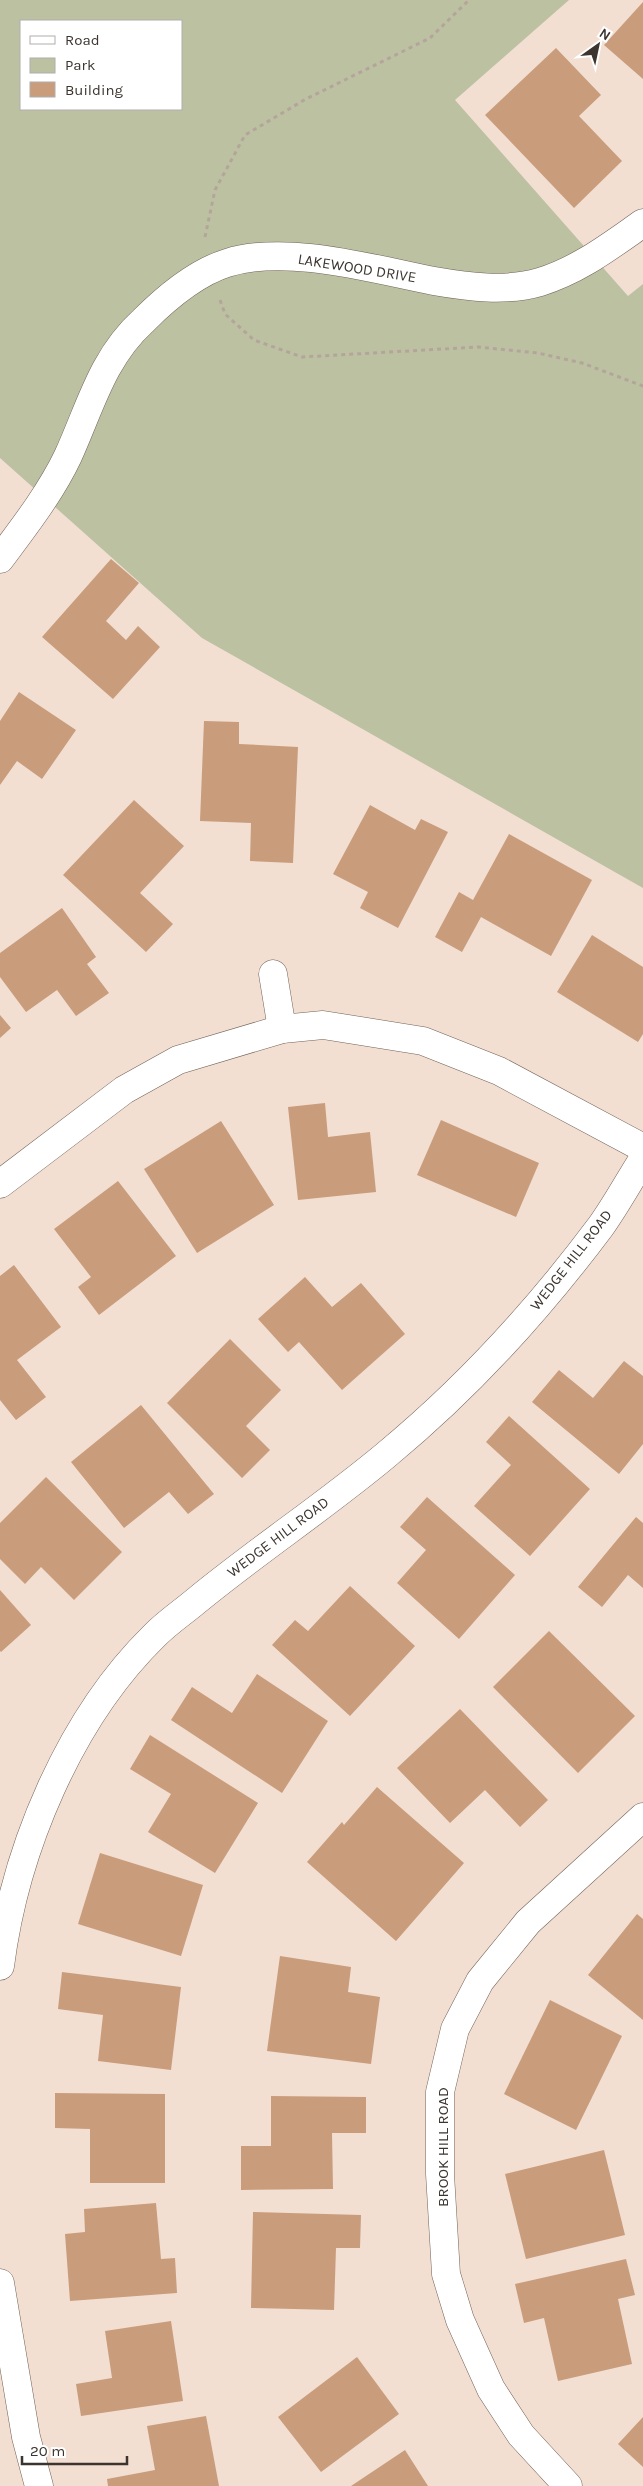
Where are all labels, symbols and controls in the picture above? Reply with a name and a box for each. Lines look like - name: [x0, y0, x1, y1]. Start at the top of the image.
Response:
- legend: [20, 20, 182, 110]
- north arrow: [573, 20, 623, 70]
- text: N: [596, 25, 614, 44]
- text: Road: [65, 31, 100, 49]
- text: Park: [65, 56, 95, 74]
- text: Building: [65, 81, 123, 99]
- street label: LAKEWOOD DRIVE: [297, 250, 417, 286]
- street label: WEDGE HILL ROAD: [526, 1206, 616, 1314]
- street label: WEDGE HILL ROAD: [224, 1493, 332, 1581]
- street label: BROOK HILL ROAD: [434, 2087, 452, 2207]
- scale bar: [22, 2434, 128, 2466]
- text: 20 m: [30, 2442, 65, 2460]

